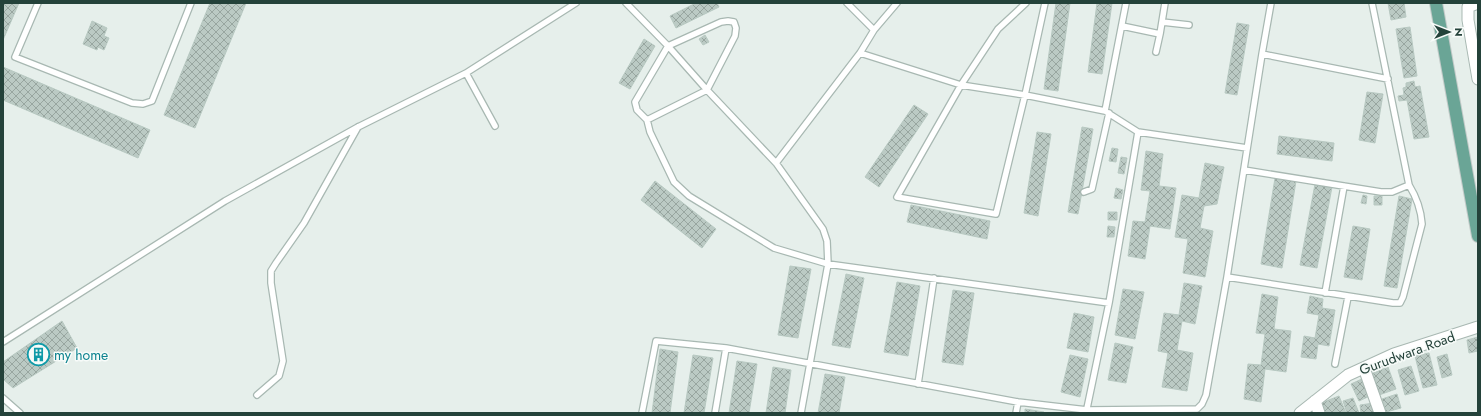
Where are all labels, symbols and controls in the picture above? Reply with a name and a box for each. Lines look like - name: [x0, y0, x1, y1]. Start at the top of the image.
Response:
- north arrow: [1429, 12, 1469, 52]
- text: N: [1451, 28, 1467, 36]
- street label: Gurudwara Road: [1356, 326, 1458, 380]
- building icon: my home: [26, 342, 52, 368]
- place label: my home: [54, 345, 108, 365]

